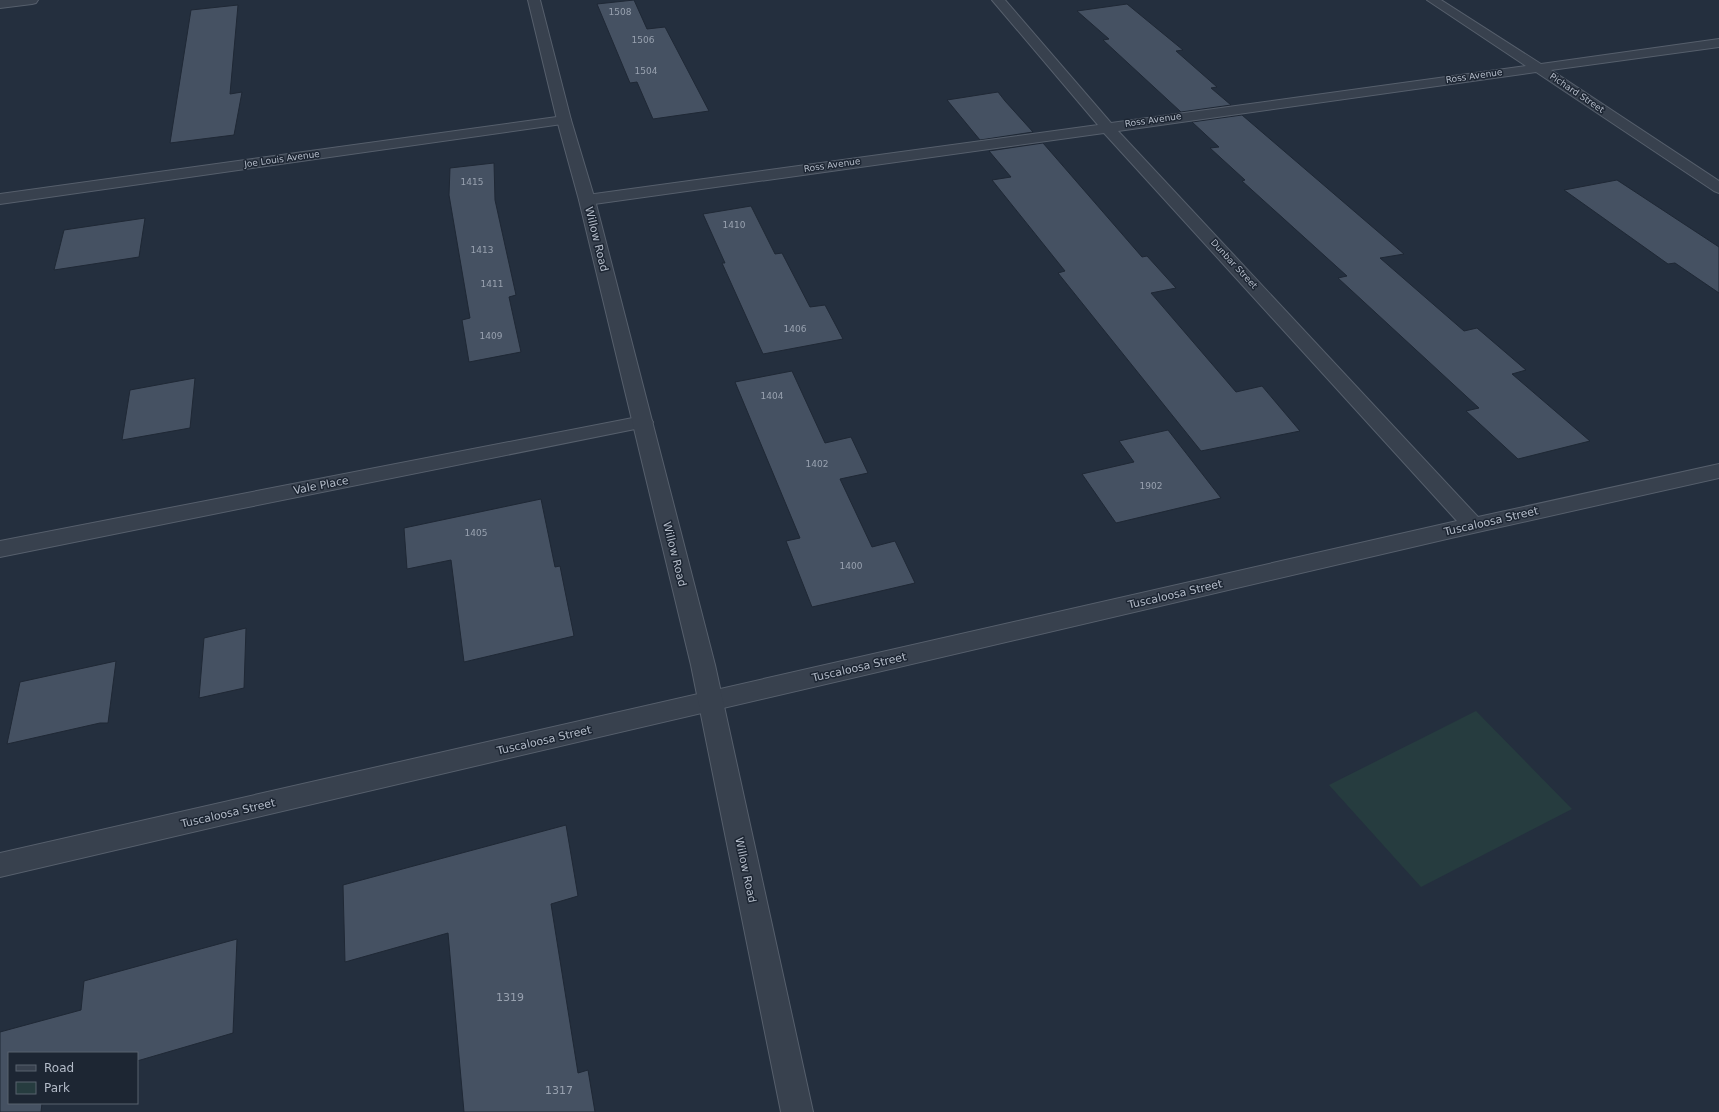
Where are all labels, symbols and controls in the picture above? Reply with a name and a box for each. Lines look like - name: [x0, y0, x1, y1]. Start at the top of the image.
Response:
- house number: 1508: [609, 7, 632, 17]
- house number: 1506: [632, 35, 655, 45]
- house number: 1504: [635, 66, 658, 76]
- street label: Ross Avenue: [1445, 67, 1503, 85]
- street label: Pichard Street: [1548, 71, 1606, 115]
- street label: Ross Avenue: [1124, 111, 1182, 129]
- street label: Joe Louis Avenue: [243, 149, 321, 169]
- street label: Ross Avenue: [803, 156, 861, 174]
- house number: 1415: [461, 177, 483, 187]
- street label: Willow Road: [582, 205, 611, 273]
- house number: 1410: [723, 220, 746, 230]
- street label: Dunbar Street: [1209, 237, 1260, 291]
- house number: 1413: [471, 245, 493, 255]
- house number: 1411: [481, 279, 503, 289]
- house number: 1406: [784, 324, 807, 334]
- house number: 1409: [480, 331, 503, 341]
- house number: 1404: [761, 391, 784, 401]
- house number: 1402: [806, 459, 828, 469]
- street label: Vale Place: [292, 474, 350, 497]
- house number: 1902: [1140, 481, 1162, 491]
- street label: Tuscaloosa Street: [1442, 504, 1540, 539]
- street label: Willow Road: [660, 520, 689, 588]
- house number: 1405: [465, 528, 487, 538]
- house number: 1400: [840, 561, 863, 571]
- street label: Tuscaloosa Street: [1126, 577, 1224, 612]
- street label: Tuscaloosa Street: [810, 650, 908, 685]
- street label: Tuscaloosa Street: [495, 723, 593, 758]
- street label: Tuscaloosa Street: [179, 796, 277, 831]
- street label: Willow Road: [732, 836, 759, 904]
- house number: 1319: [496, 991, 524, 1004]
- legend: [8, 1052, 138, 1104]
- text: Road: [44, 1061, 74, 1075]
- text: Park: [44, 1081, 70, 1095]
- house number: 1317: [545, 1084, 573, 1097]

